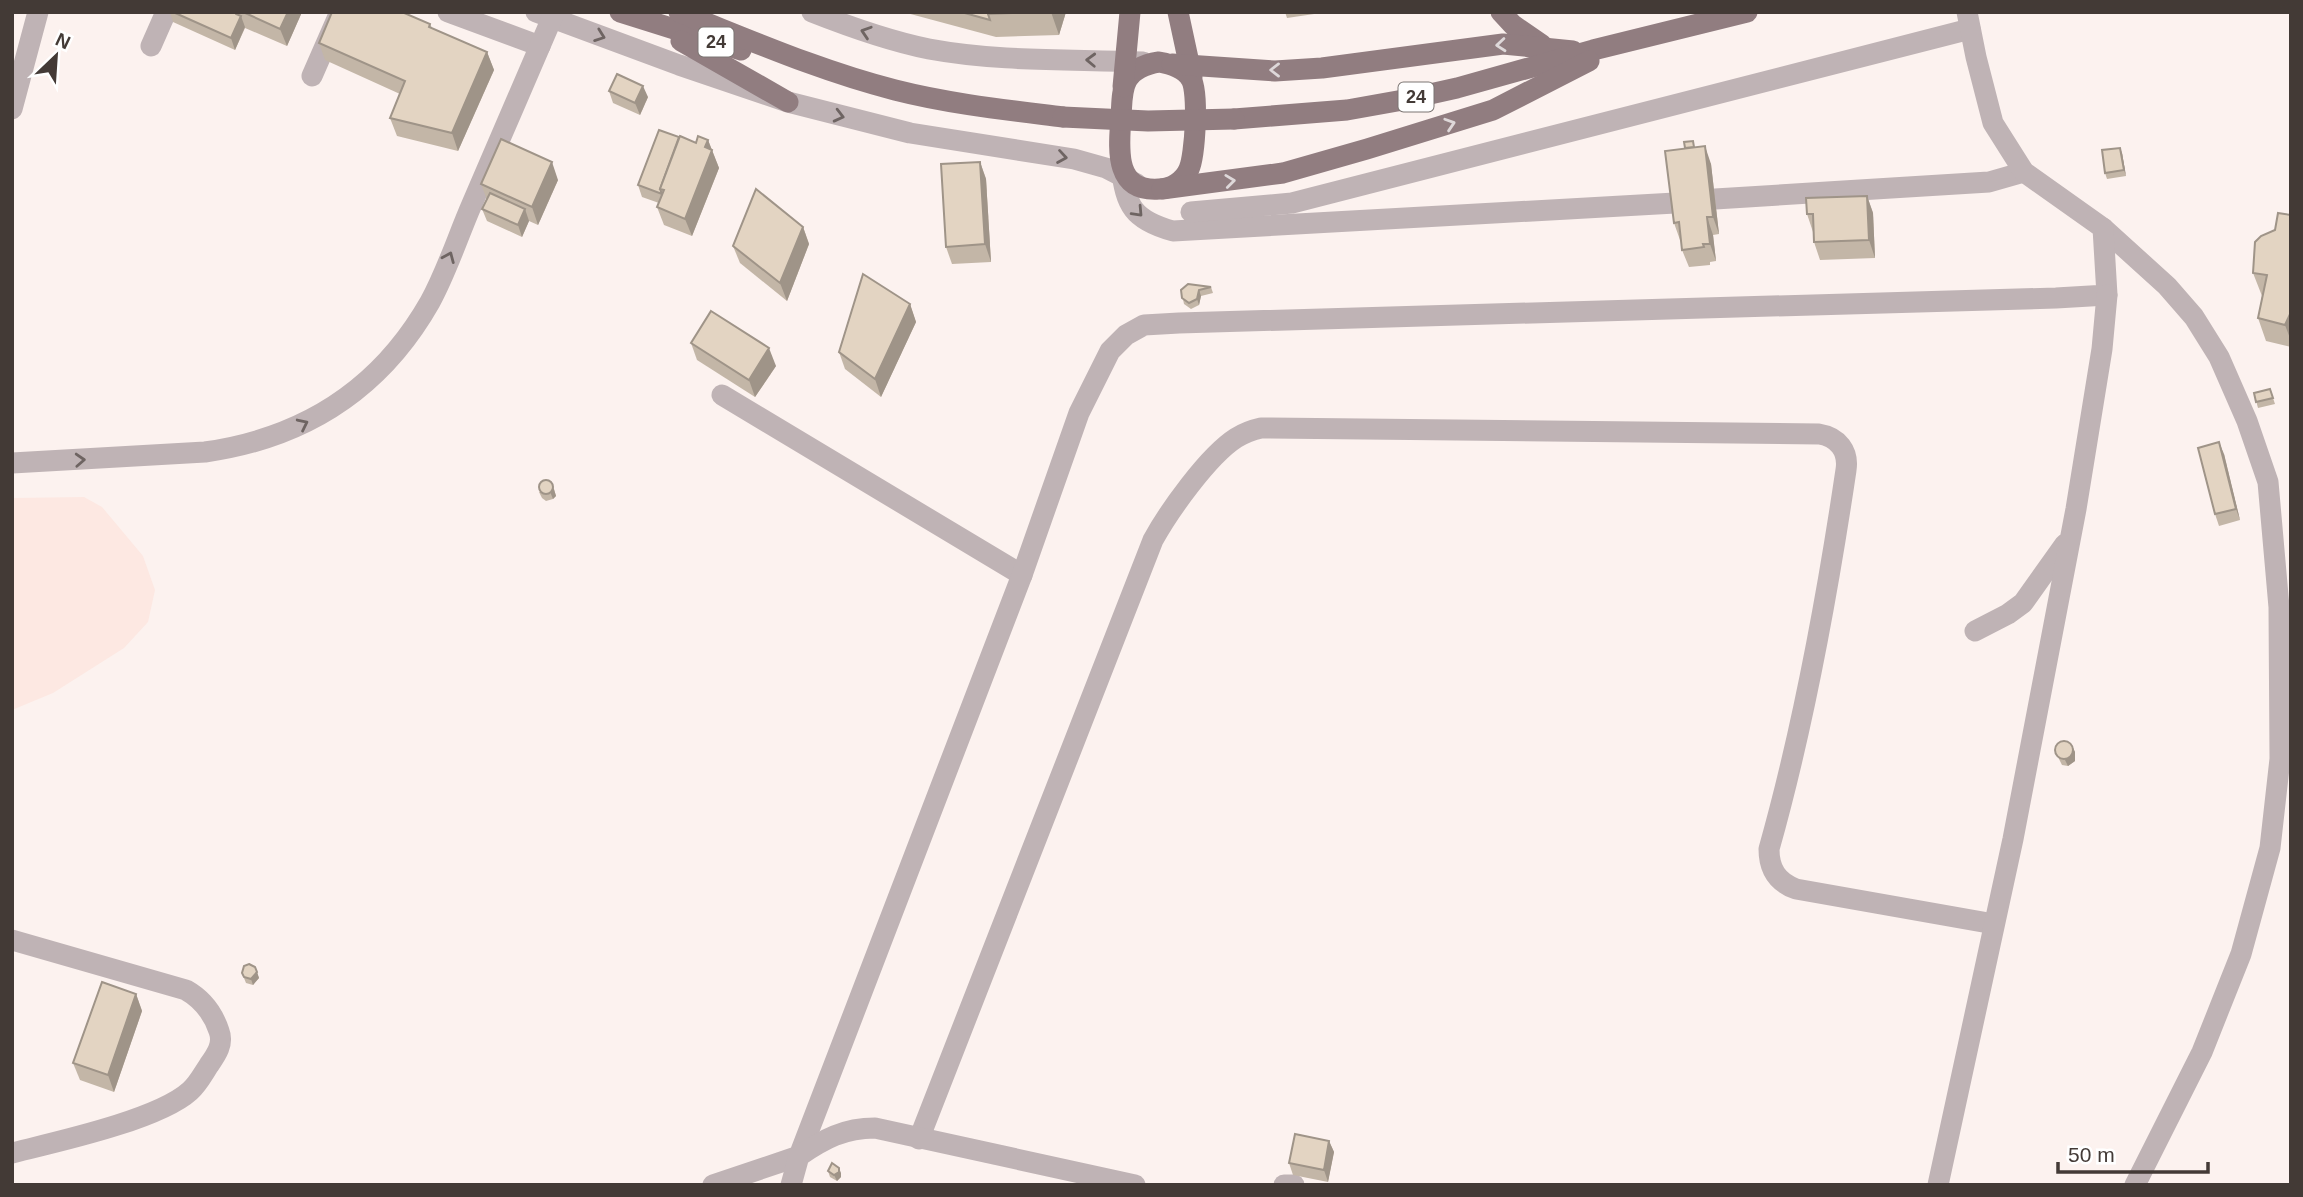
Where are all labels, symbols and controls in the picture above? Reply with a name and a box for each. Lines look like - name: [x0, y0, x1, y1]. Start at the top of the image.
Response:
- north arrow: [21, 21, 91, 91]
- one-way arrow: [860, 26, 873, 40]
- one-way arrow: [593, 28, 605, 42]
- road number: 24: [698, 28, 734, 56]
- text: N: [52, 29, 74, 53]
- one-way arrow: [1495, 37, 1506, 52]
- one-way arrow: [1085, 52, 1096, 67]
- one-way arrow: [1269, 62, 1279, 78]
- road number: 24: [1398, 82, 1434, 112]
- one-way arrow: [832, 108, 844, 122]
- one-way arrow: [1443, 118, 1455, 132]
- one-way arrow: [1056, 149, 1068, 164]
- one-way arrow: [1224, 174, 1236, 189]
- one-way arrow: [1130, 203, 1142, 216]
- one-way arrow: [441, 252, 455, 265]
- one-way arrow: [296, 418, 308, 432]
- one-way arrow: [75, 452, 86, 467]
- scale bar: [2058, 1130, 2208, 1174]
- text: 50 m: [2068, 1143, 2115, 1166]

